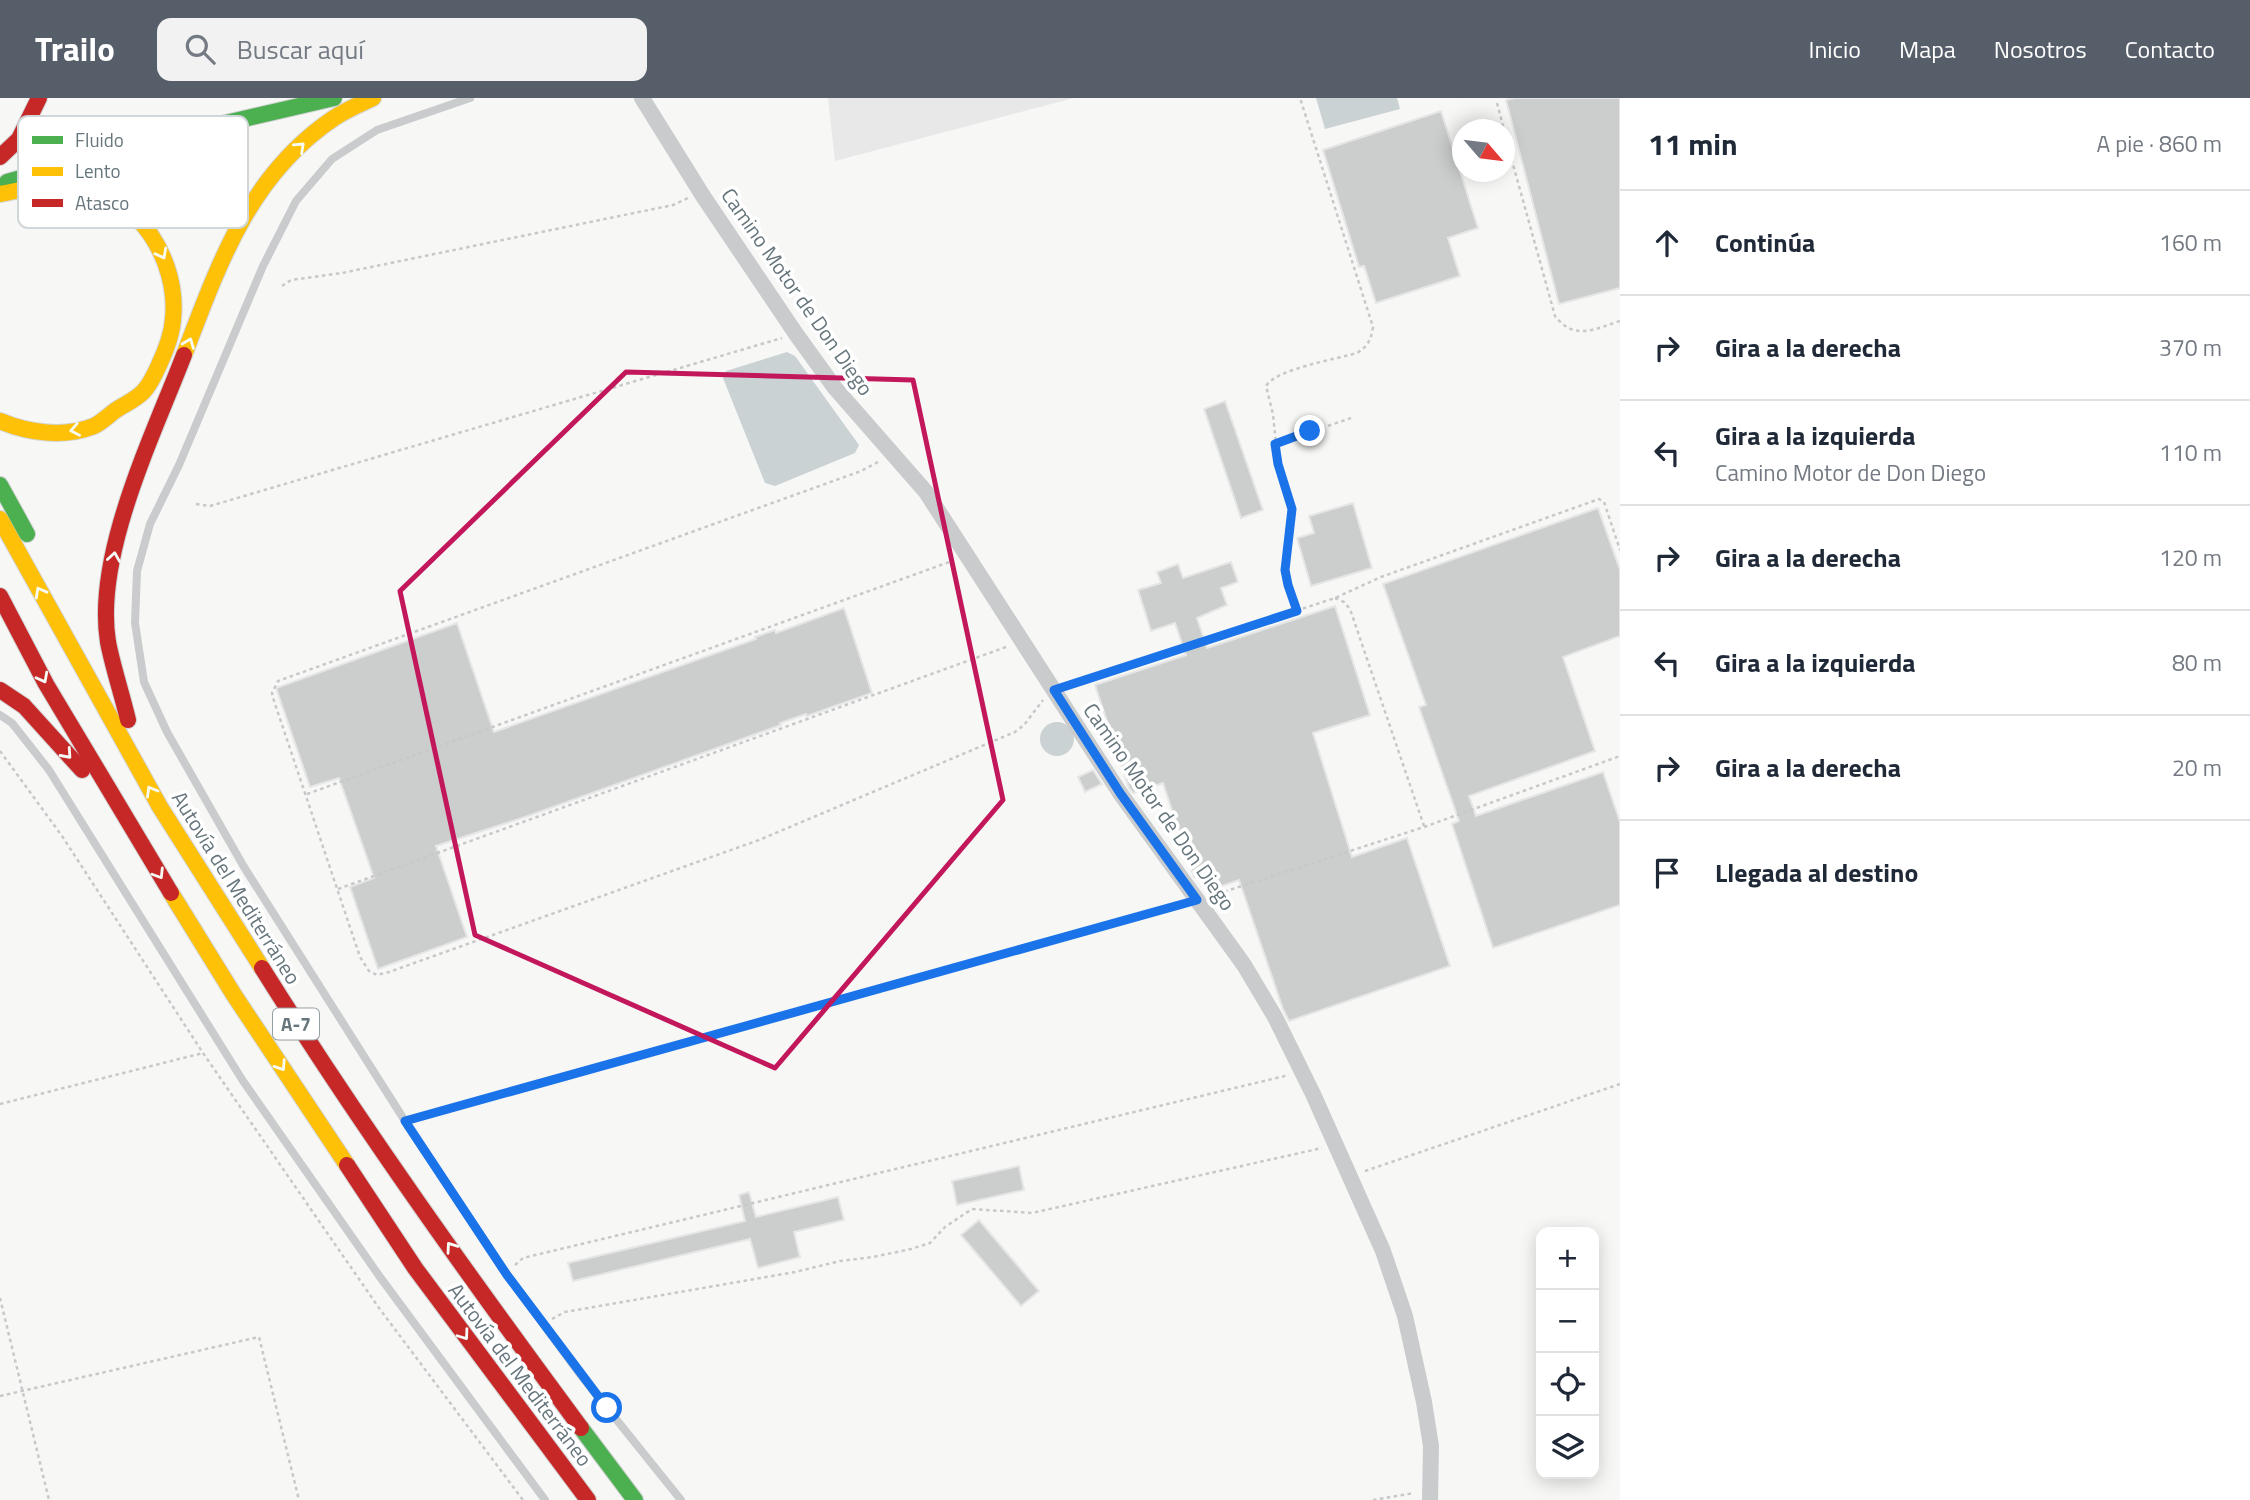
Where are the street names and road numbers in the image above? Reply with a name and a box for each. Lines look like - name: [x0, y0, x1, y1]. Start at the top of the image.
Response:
- street label: Camino Motor de Don Diego: [714, 181, 882, 402]
- street label: Camino Motor de Don Diego: [1076, 696, 1244, 917]
- street label: Autovía del Mediterráneo: [164, 785, 309, 990]
- road number: A-7: [273, 1008, 319, 1040]
- street label: Autovía del Mediterráneo: [441, 1276, 601, 1473]

